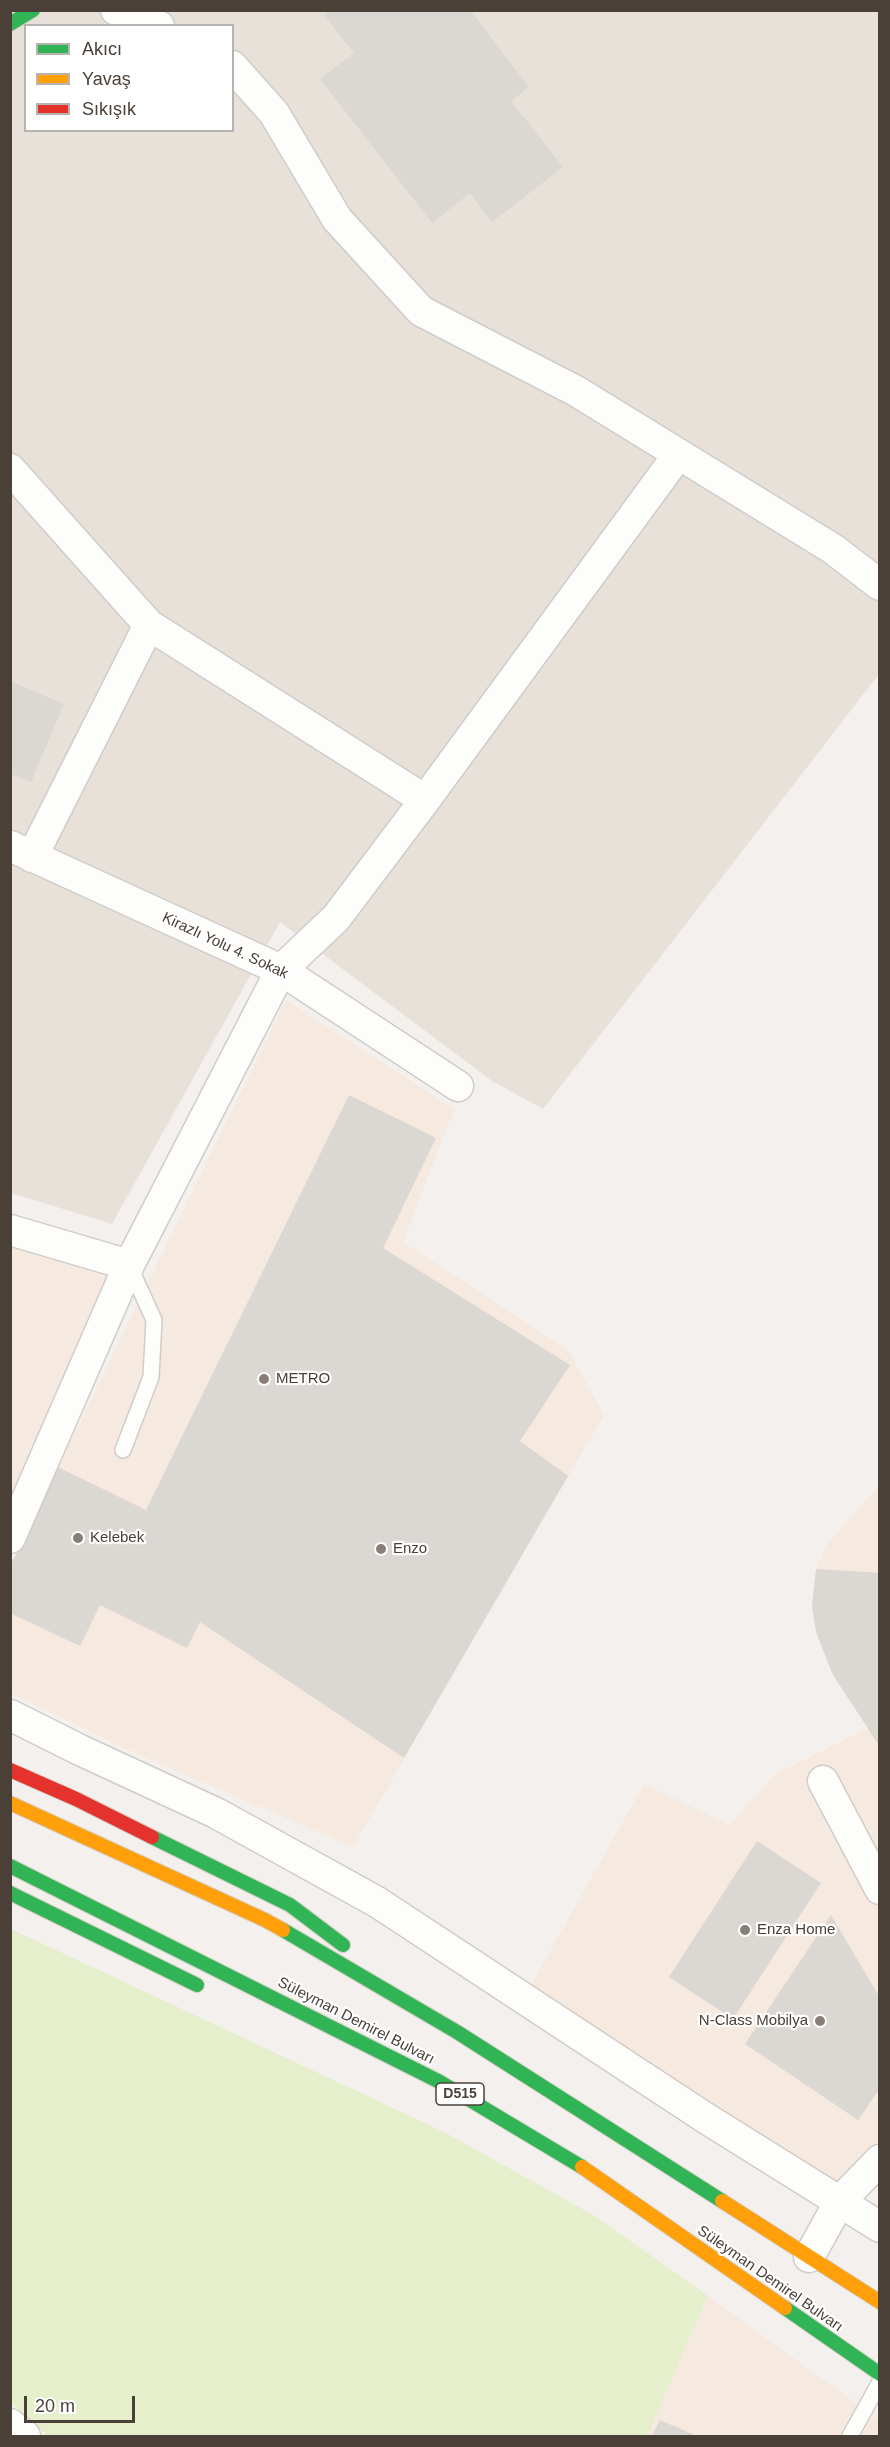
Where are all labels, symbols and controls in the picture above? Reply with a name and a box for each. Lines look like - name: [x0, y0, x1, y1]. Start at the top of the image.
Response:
- legend: [24, 24, 234, 132]
- text: Akıcı: [82, 39, 122, 59]
- text: Yavaş: [82, 69, 131, 89]
- text: Sıkışık: [82, 99, 136, 119]
- street label: Kirazlı Yolu 4. Sokak: [159, 909, 291, 983]
- place label: METRO: [276, 1370, 330, 1388]
- marker: METRO: [257, 1372, 271, 1386]
- place label: Kelebek: [90, 1529, 144, 1547]
- marker: Kelebek: [71, 1531, 85, 1545]
- place label: Enzo: [393, 1540, 427, 1558]
- marker: Enzo: [374, 1542, 388, 1556]
- place label: Enza Home: [757, 1921, 835, 1939]
- marker: Enza Home: [738, 1923, 752, 1937]
- street label: Süleyman Demirel Bulvarı: [275, 1974, 437, 2068]
- place label: N-Class Mobilya: [699, 2012, 808, 2030]
- marker: N-Class Mobilya: [813, 2014, 827, 2028]
- road number: D515: [436, 2083, 484, 2105]
- street label: Süleyman Demirel Bulvarı: [694, 2222, 846, 2336]
- scale bar: [27, 2384, 138, 2422]
- text: 20 m: [35, 2396, 75, 2416]

